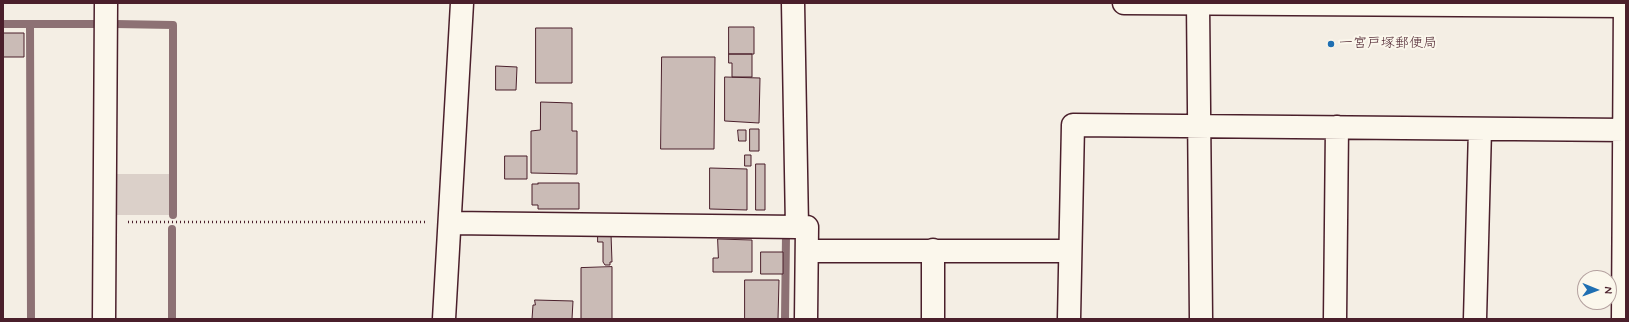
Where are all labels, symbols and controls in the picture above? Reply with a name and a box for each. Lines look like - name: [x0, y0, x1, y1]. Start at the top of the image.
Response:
- place label: 一宮戸塚郵便局: [1339, 36, 1437, 52]
- marker: 一宮戸塚郵便局: [1326, 39, 1336, 49]
- north arrow: [1577, 270, 1617, 310]
- text: N: [1601, 286, 1615, 294]

